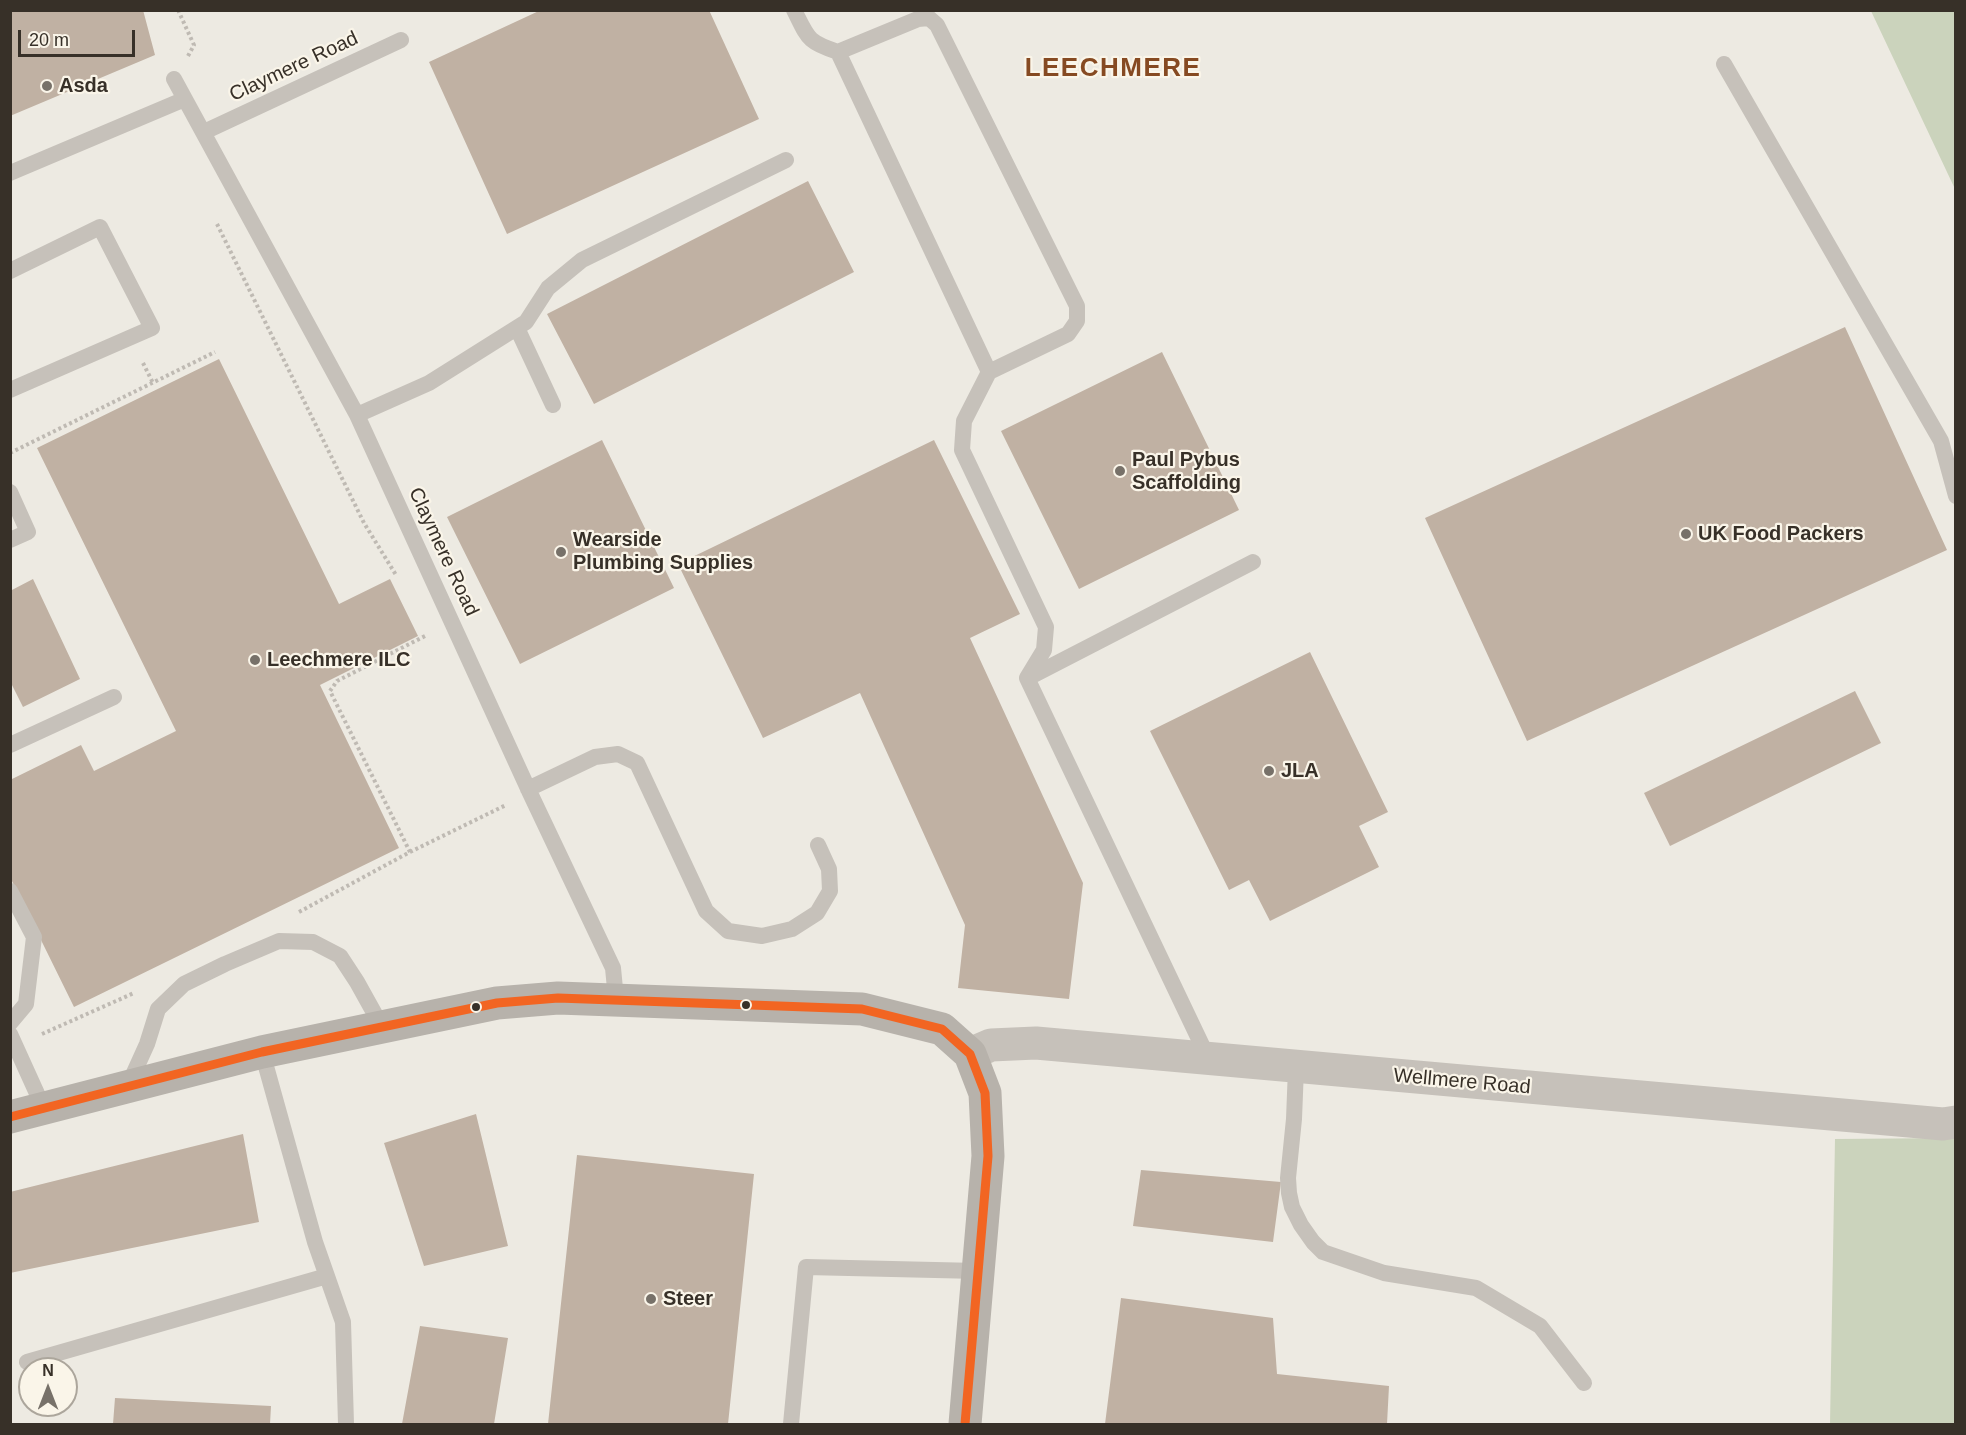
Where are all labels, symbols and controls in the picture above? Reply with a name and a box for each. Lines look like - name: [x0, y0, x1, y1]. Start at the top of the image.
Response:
- scale bar: [21, 18, 138, 56]
- street label: Claymere Road: [226, 27, 362, 107]
- text: 20 m: [29, 30, 69, 50]
- district label: LEECHMERE: [1025, 53, 1201, 85]
- place label: Asda: [59, 74, 108, 98]
- marker: Asda: [40, 79, 54, 93]
- place label: Paul Pybus Scaffolding: [1132, 448, 1241, 495]
- marker: Paul Pybus Scaffolding: [1113, 464, 1127, 478]
- street label: Claymere Road: [403, 484, 483, 620]
- place label: UK Food Packers: [1698, 522, 1864, 546]
- marker: UK Food Packers: [1679, 527, 1693, 541]
- place label: Wearside Plumbing Supplies: [573, 528, 753, 575]
- marker: Wearside Plumbing Supplies: [554, 545, 568, 559]
- place label: Leechmere ILC: [267, 648, 410, 672]
- marker: Leechmere ILC: [248, 653, 262, 667]
- place label: JLA: [1281, 759, 1319, 783]
- marker: JLA: [1262, 764, 1276, 778]
- unlabelled marker: [740, 999, 752, 1011]
- unlabelled marker: [470, 1001, 482, 1013]
- street label: Wellmere Road: [1392, 1064, 1532, 1100]
- place label: Steer: [663, 1287, 713, 1311]
- marker: Steer: [644, 1292, 658, 1306]
- north arrow: [18, 1357, 78, 1417]
- text: N: [42, 1362, 54, 1379]

